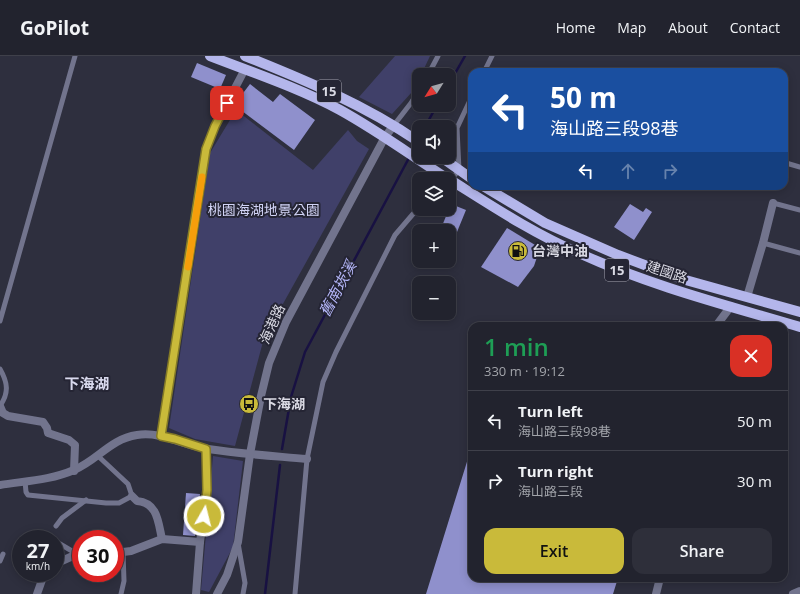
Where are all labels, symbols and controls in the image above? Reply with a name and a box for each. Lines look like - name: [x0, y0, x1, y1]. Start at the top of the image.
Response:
- text: GoPilot: [20, 15, 89, 41]
- text: Home: [556, 18, 595, 37]
- text: Map: [617, 18, 646, 37]
- text: About: [668, 18, 708, 37]
- text: Contact: [730, 18, 780, 37]
- north arrow: [412, 68, 456, 112]
- map controls: [412, 68, 456, 320]
- text: 50 m: [550, 78, 617, 116]
- road number: 15: [317, 80, 341, 102]
- icon: left: [484, 84, 536, 136]
- pin: [210, 86, 244, 120]
- icon: arrive: [216, 92, 238, 114]
- text: 海山路三段98巷: [550, 116, 679, 140]
- button: sound: [412, 120, 456, 164]
- icon: left: [575, 160, 597, 182]
- icon: ahead: [617, 160, 639, 182]
- icon: right: [659, 160, 681, 182]
- button: layers: [412, 172, 456, 216]
- park label: 桃園海湖地景公園: [208, 200, 320, 219]
- button: +: [412, 224, 456, 268]
- fuel station icon: 台灣中油: [507, 240, 529, 262]
- place label: 台灣中油: [532, 241, 588, 260]
- water label: 舊南崁溪: [314, 256, 361, 320]
- street label: 建國路: [644, 256, 690, 287]
- road number: 15: [605, 259, 629, 281]
- button: −: [412, 276, 456, 320]
- street label: 海港路: [254, 301, 289, 347]
- text: 1 min: [484, 330, 549, 363]
- button: close: [730, 335, 772, 377]
- text: 330 m · 19:12: [484, 362, 565, 380]
- district label: 下海湖: [64, 373, 110, 393]
- bus stop icon: 下海湖: [238, 393, 260, 415]
- place label: 下海湖: [263, 394, 305, 413]
- text: Turn left: [518, 401, 583, 421]
- icon: left: [484, 410, 506, 432]
- text: 50 m: [737, 411, 772, 431]
- text: 海山路三段98巷: [518, 422, 611, 440]
- text: Turn right: [518, 461, 593, 481]
- icon: right: [484, 470, 506, 492]
- text: 30 m: [737, 471, 772, 491]
- text: 海山路三段: [518, 482, 583, 500]
- position arrow: [183, 495, 225, 537]
- button: Exit: [484, 528, 624, 574]
- button: Share: [632, 528, 772, 574]
- speed limit sign: 30: [72, 530, 124, 582]
- text: 27: [27, 537, 49, 564]
- text: km/h: [26, 559, 50, 573]

